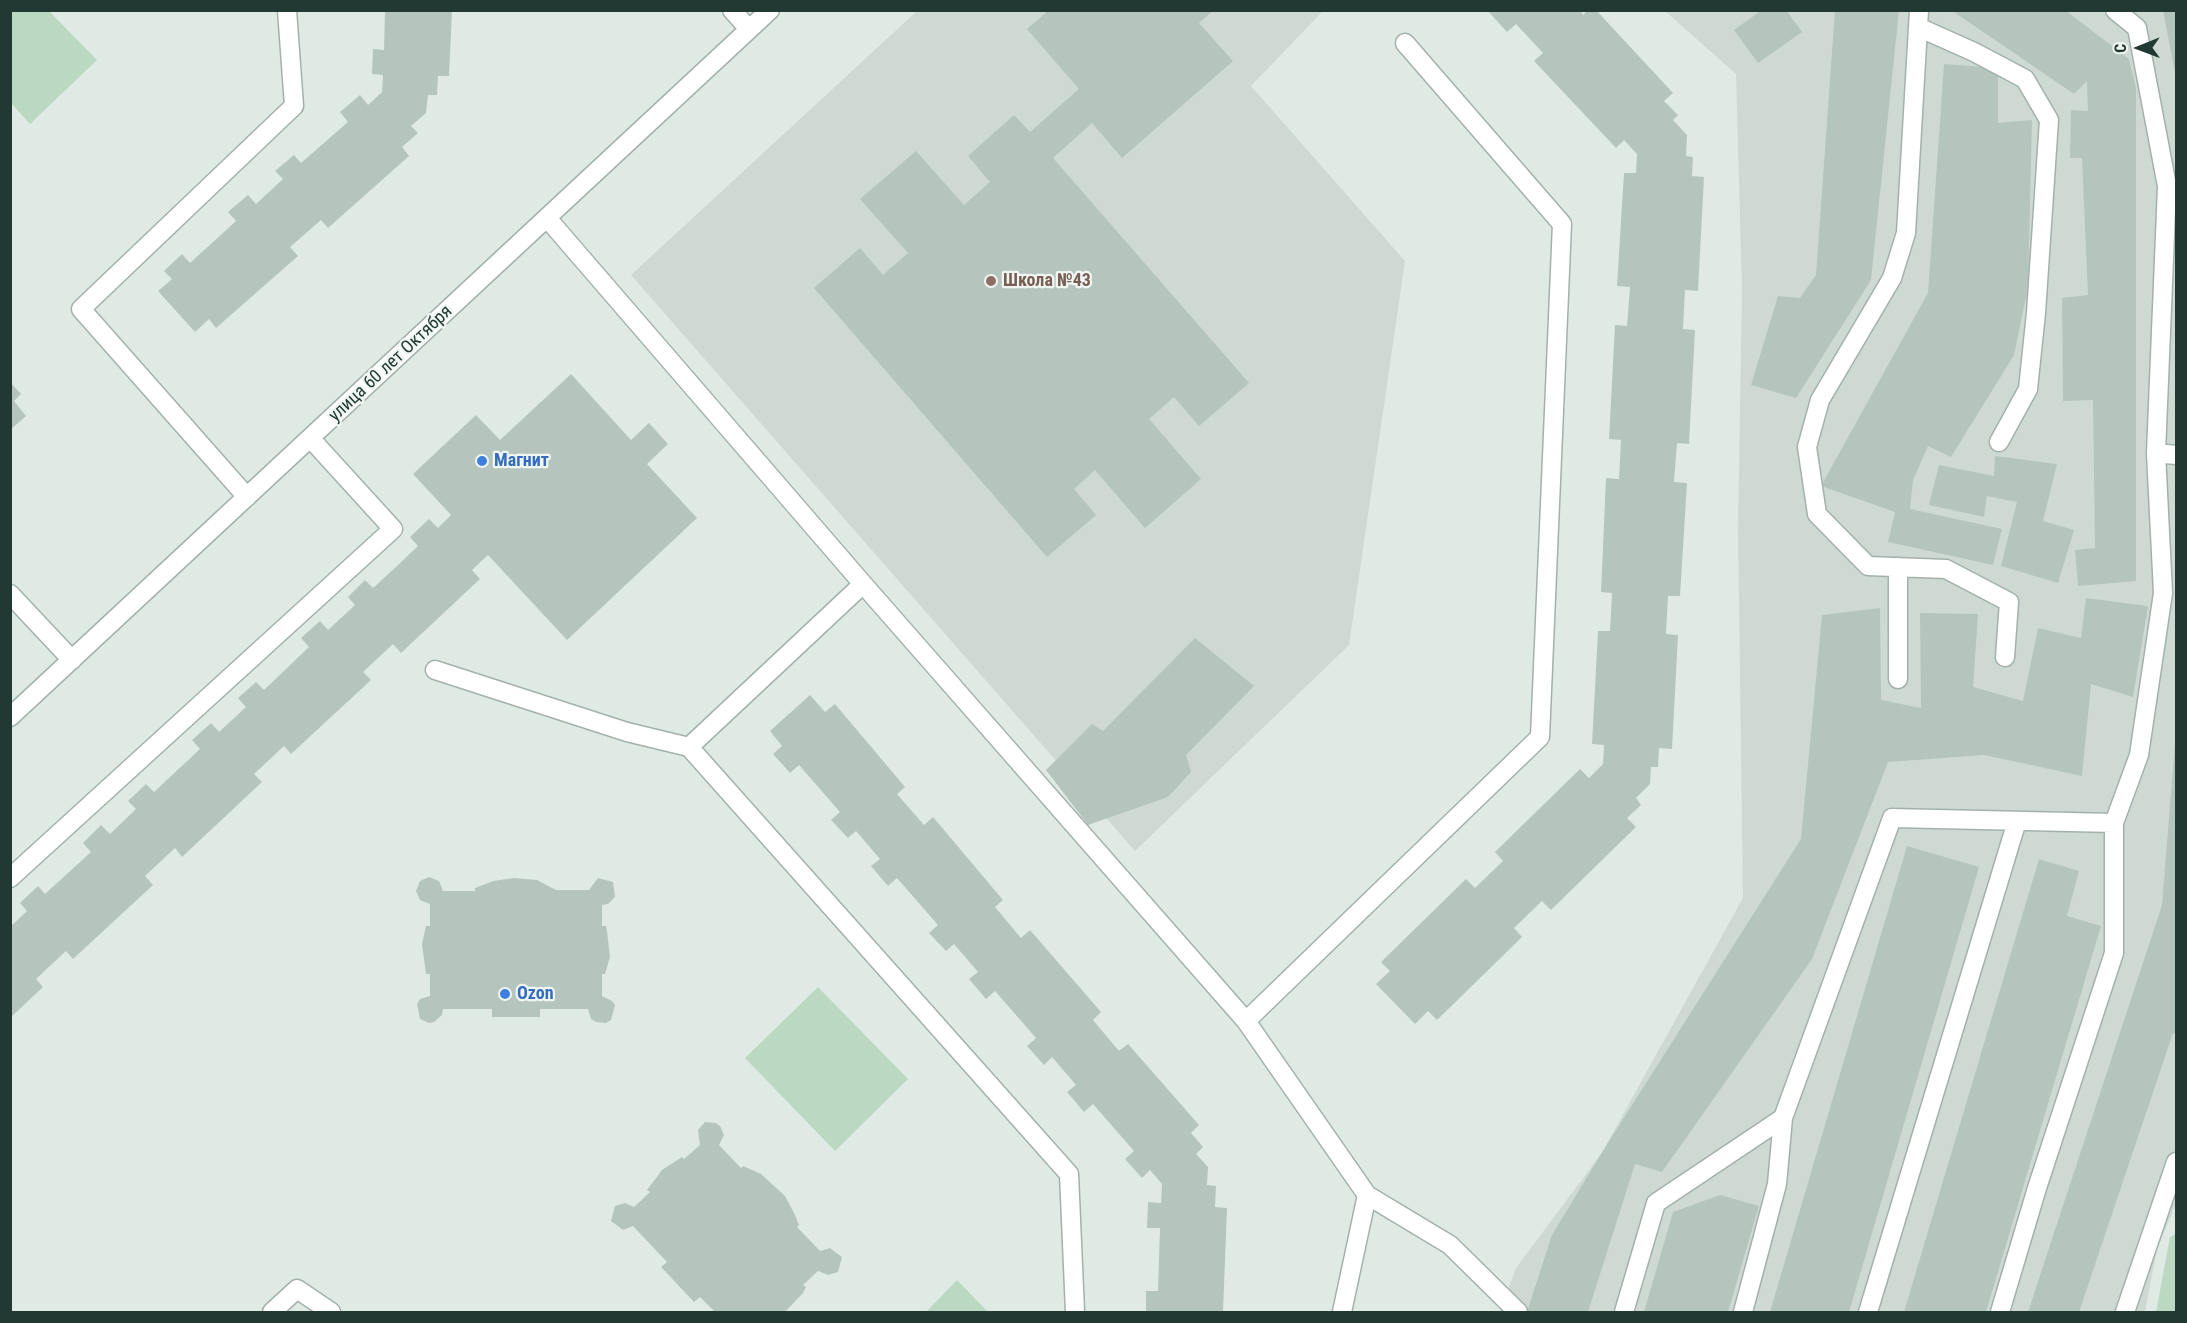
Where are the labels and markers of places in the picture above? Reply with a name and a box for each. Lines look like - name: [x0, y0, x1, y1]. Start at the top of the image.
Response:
- place label: Школа №43: [1003, 270, 1091, 292]
- marker: Школа №43: [984, 274, 998, 288]
- place label: Магнит: [494, 450, 549, 472]
- marker: Магнит: [475, 454, 489, 468]
- place label: Ozon: [517, 983, 554, 1005]
- marker: Ozon: [498, 987, 512, 1001]

